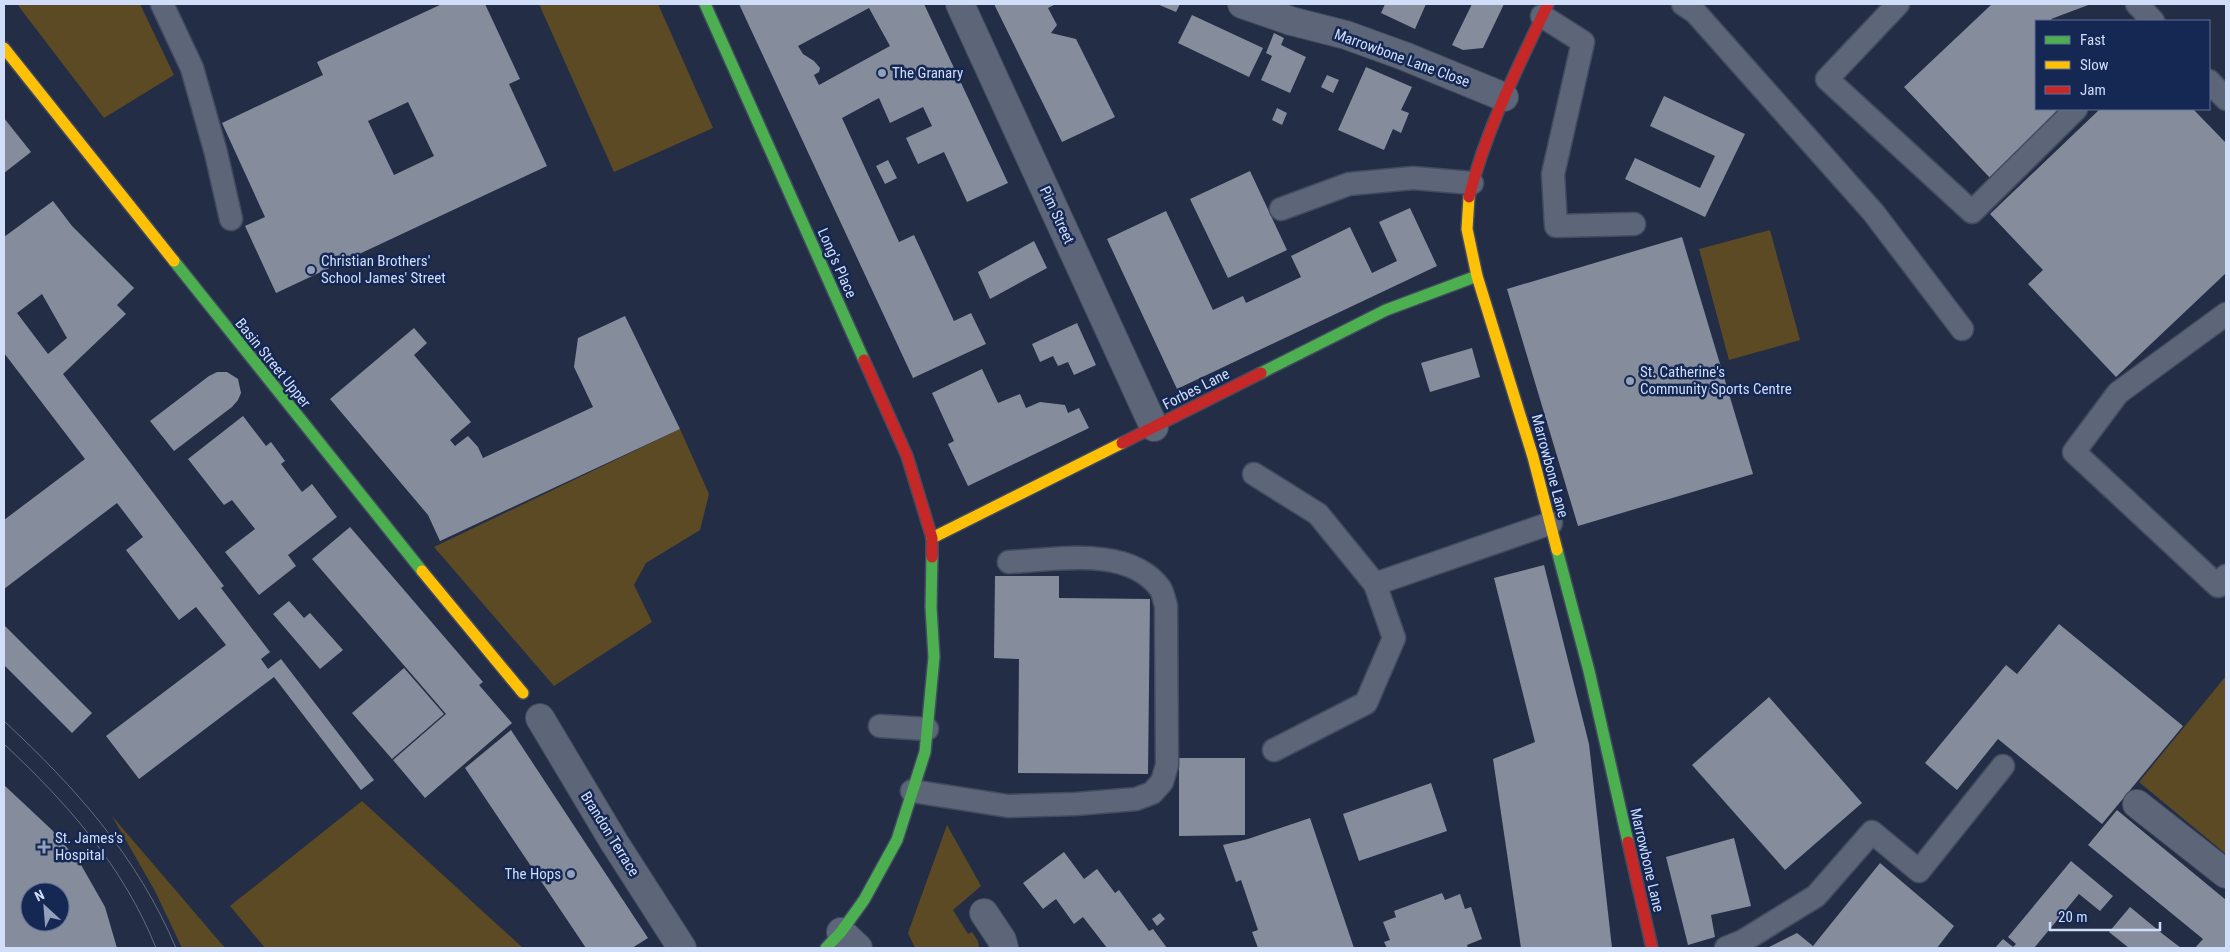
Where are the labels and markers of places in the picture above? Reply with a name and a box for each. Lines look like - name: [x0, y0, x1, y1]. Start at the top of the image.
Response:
- place label: The Granary: [892, 64, 963, 82]
- marker: The Granary: [876, 67, 888, 79]
- place label: Christian Brothers' School James' Street: [321, 252, 446, 287]
- marker: Christian Brothers' School James' Street: [305, 264, 317, 276]
- place label: St. Catherine's Community Sports Centre: [1640, 363, 1792, 398]
- marker: St. Catherine's Community Sports Centre: [1624, 375, 1636, 387]
- place label: St. James's Hospital: [55, 829, 123, 864]
- marker: St. James's Hospital: [37, 840, 51, 854]
- place label: The Hops: [504, 865, 561, 883]
- marker: The Hops: [565, 868, 577, 880]

